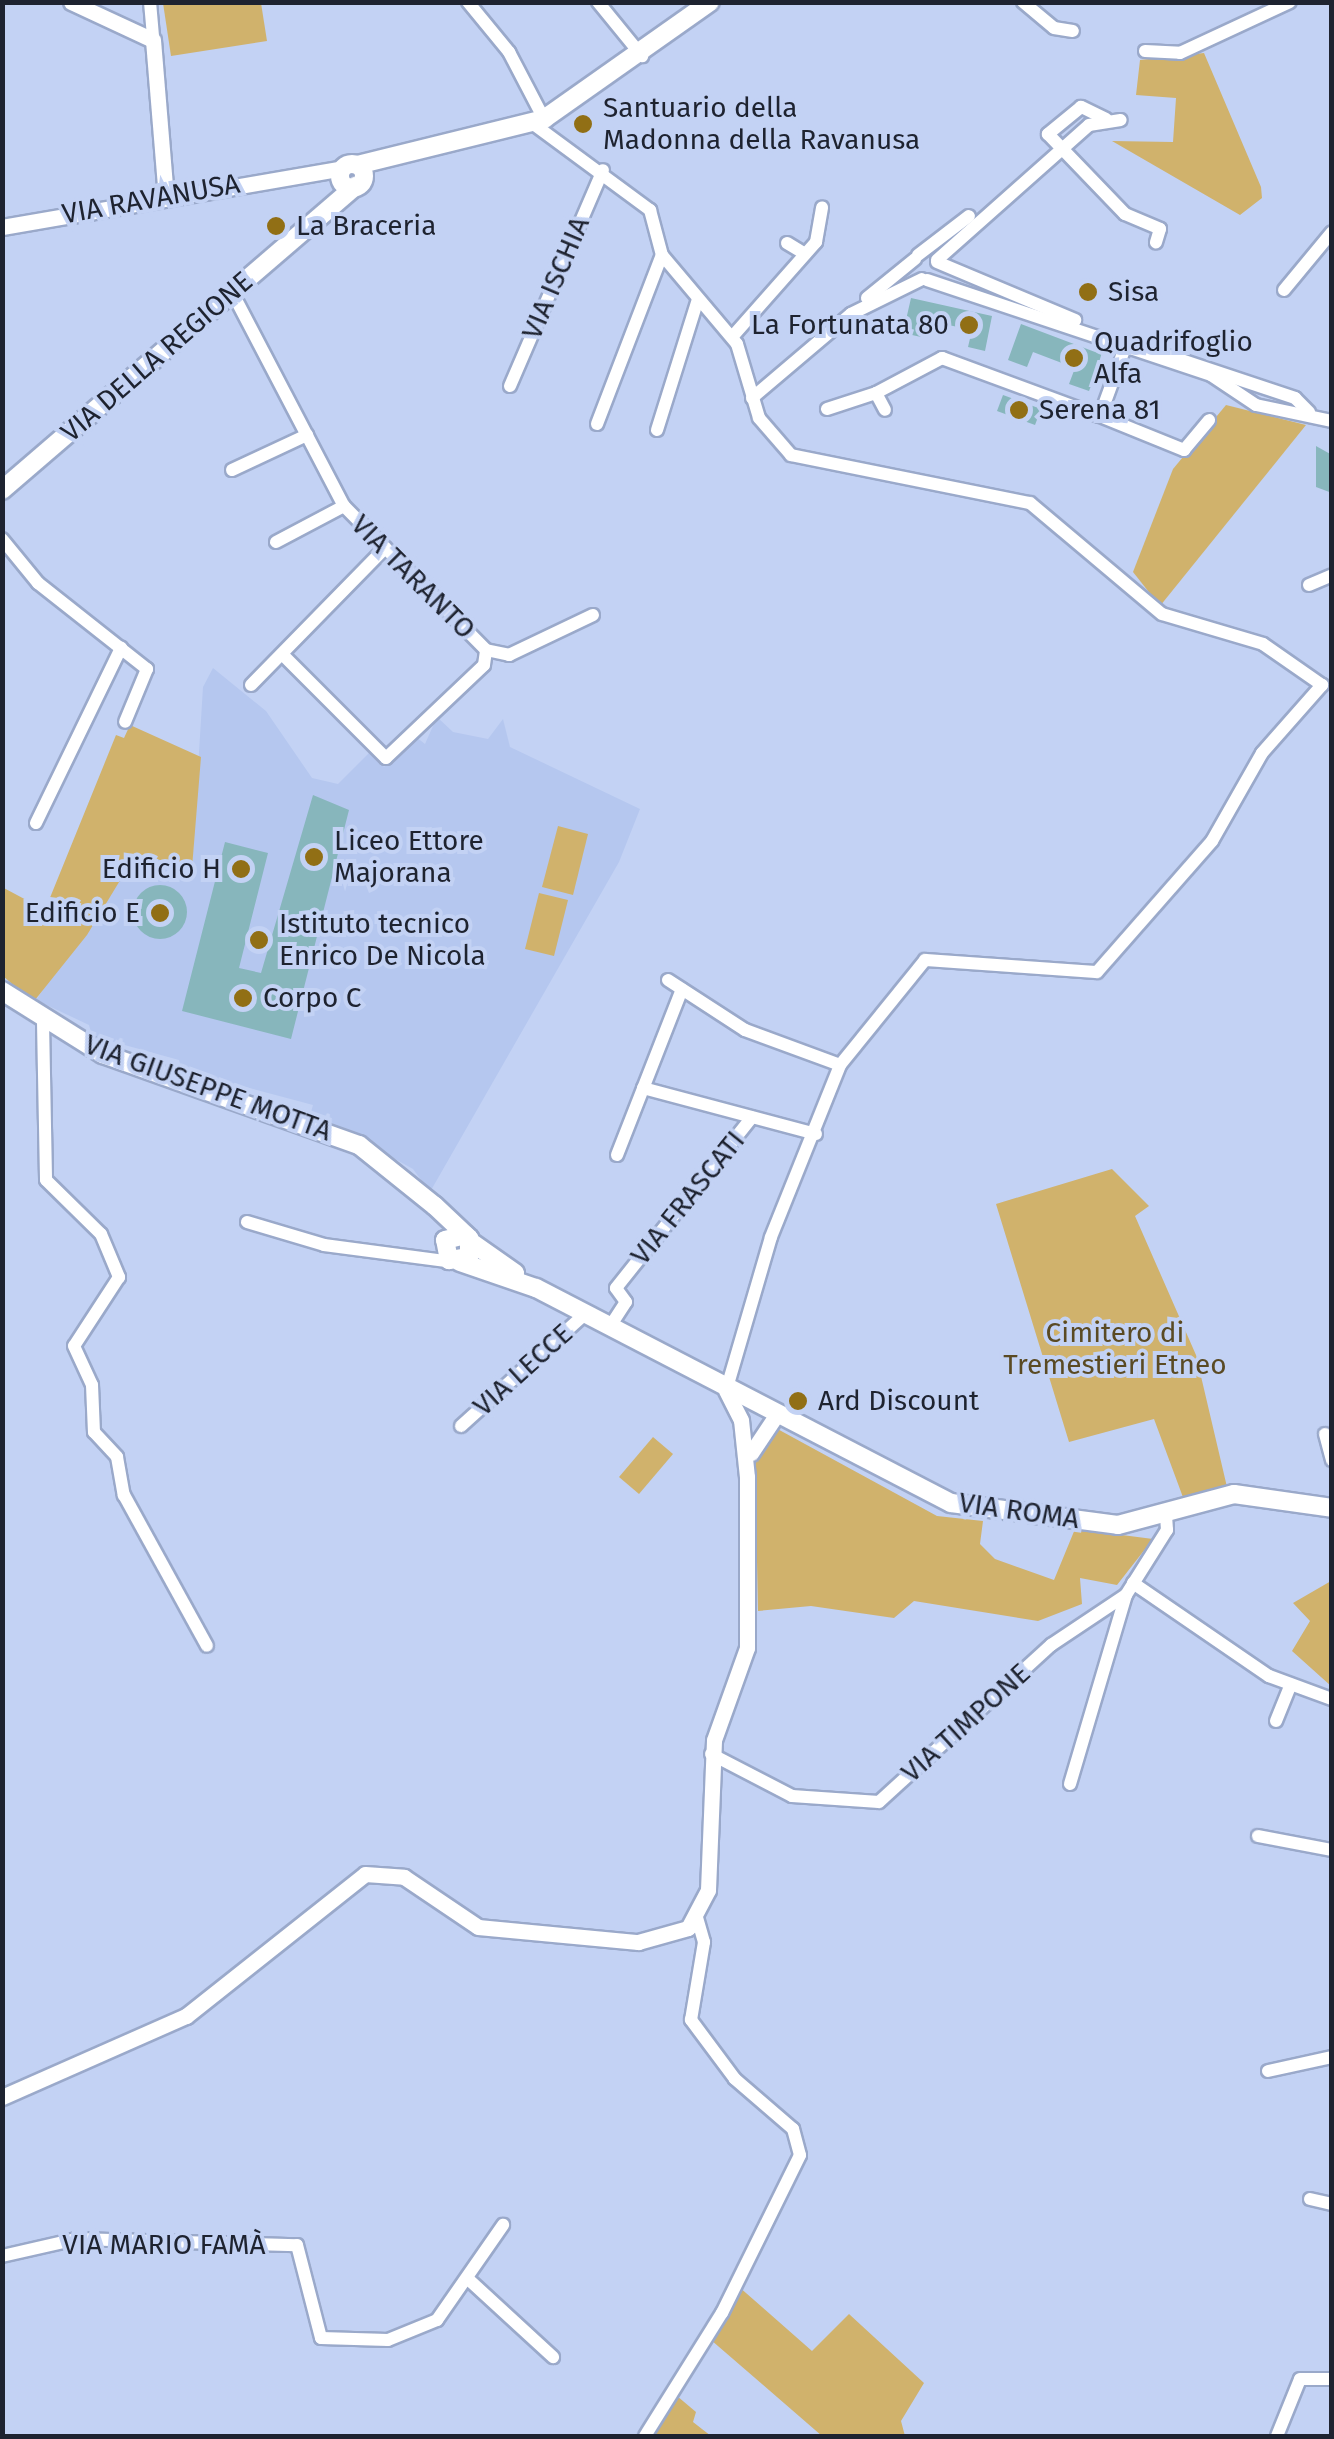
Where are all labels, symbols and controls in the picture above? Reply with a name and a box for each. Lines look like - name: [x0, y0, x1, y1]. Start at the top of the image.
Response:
- place label: Santuario della Madonna della Ravanusa: [603, 91, 920, 157]
- marker: Santuario della Madonna della Ravanusa: [572, 113, 594, 135]
- street label: VIA RAVANUSA: [60, 167, 242, 231]
- place label: La Braceria: [296, 209, 436, 243]
- street label: VIA ISCHIA: [515, 212, 597, 344]
- marker: La Braceria: [265, 215, 287, 237]
- street label: VIA DELLA REGIONE: [54, 265, 260, 449]
- place label: Sisa: [1108, 275, 1159, 309]
- marker: Sisa: [1077, 281, 1099, 303]
- place label: La Fortunata 80: [751, 308, 949, 342]
- marker: La Fortunata 80: [958, 314, 980, 336]
- place label: Quadrifoglio Alfa: [1094, 325, 1253, 391]
- marker: Quadrifoglio Alfa: [1063, 347, 1085, 369]
- place label: Serena 81: [1039, 393, 1161, 427]
- marker: Serena 81: [1008, 399, 1030, 421]
- street label: VIA TARANTO: [344, 508, 482, 646]
- place label: Liceo Ettore Majorana: [334, 824, 484, 890]
- marker: Liceo Ettore Majorana: [303, 846, 325, 868]
- place label: Edificio H: [102, 852, 221, 886]
- marker: Edificio H: [230, 858, 252, 880]
- place label: Edificio E: [25, 896, 140, 930]
- marker: Edificio E: [149, 902, 171, 924]
- place label: Istituto tecnico Enrico De Nicola: [279, 907, 486, 973]
- marker: Istituto tecnico Enrico De Nicola: [248, 929, 270, 951]
- place label: Corpo C: [263, 981, 361, 1015]
- marker: Corpo C: [232, 987, 254, 1009]
- street label: VIA GIUSEPPE MOTTA: [80, 1028, 336, 1148]
- street label: VIA FRASCATI: [624, 1124, 752, 1272]
- park label: Cimitero di Tremestieri Etneo: [1003, 1316, 1227, 1382]
- street label: VIA LECCE: [467, 1317, 579, 1423]
- place label: Ard Discount: [818, 1384, 979, 1418]
- marker: Ard Discount: [787, 1390, 809, 1412]
- street label: VIA ROMA: [957, 1486, 1081, 1536]
- street label: VIA TIMPONE: [895, 1656, 1037, 1790]
- street label: VIA MARIO FAMÀ: [62, 2228, 266, 2262]

